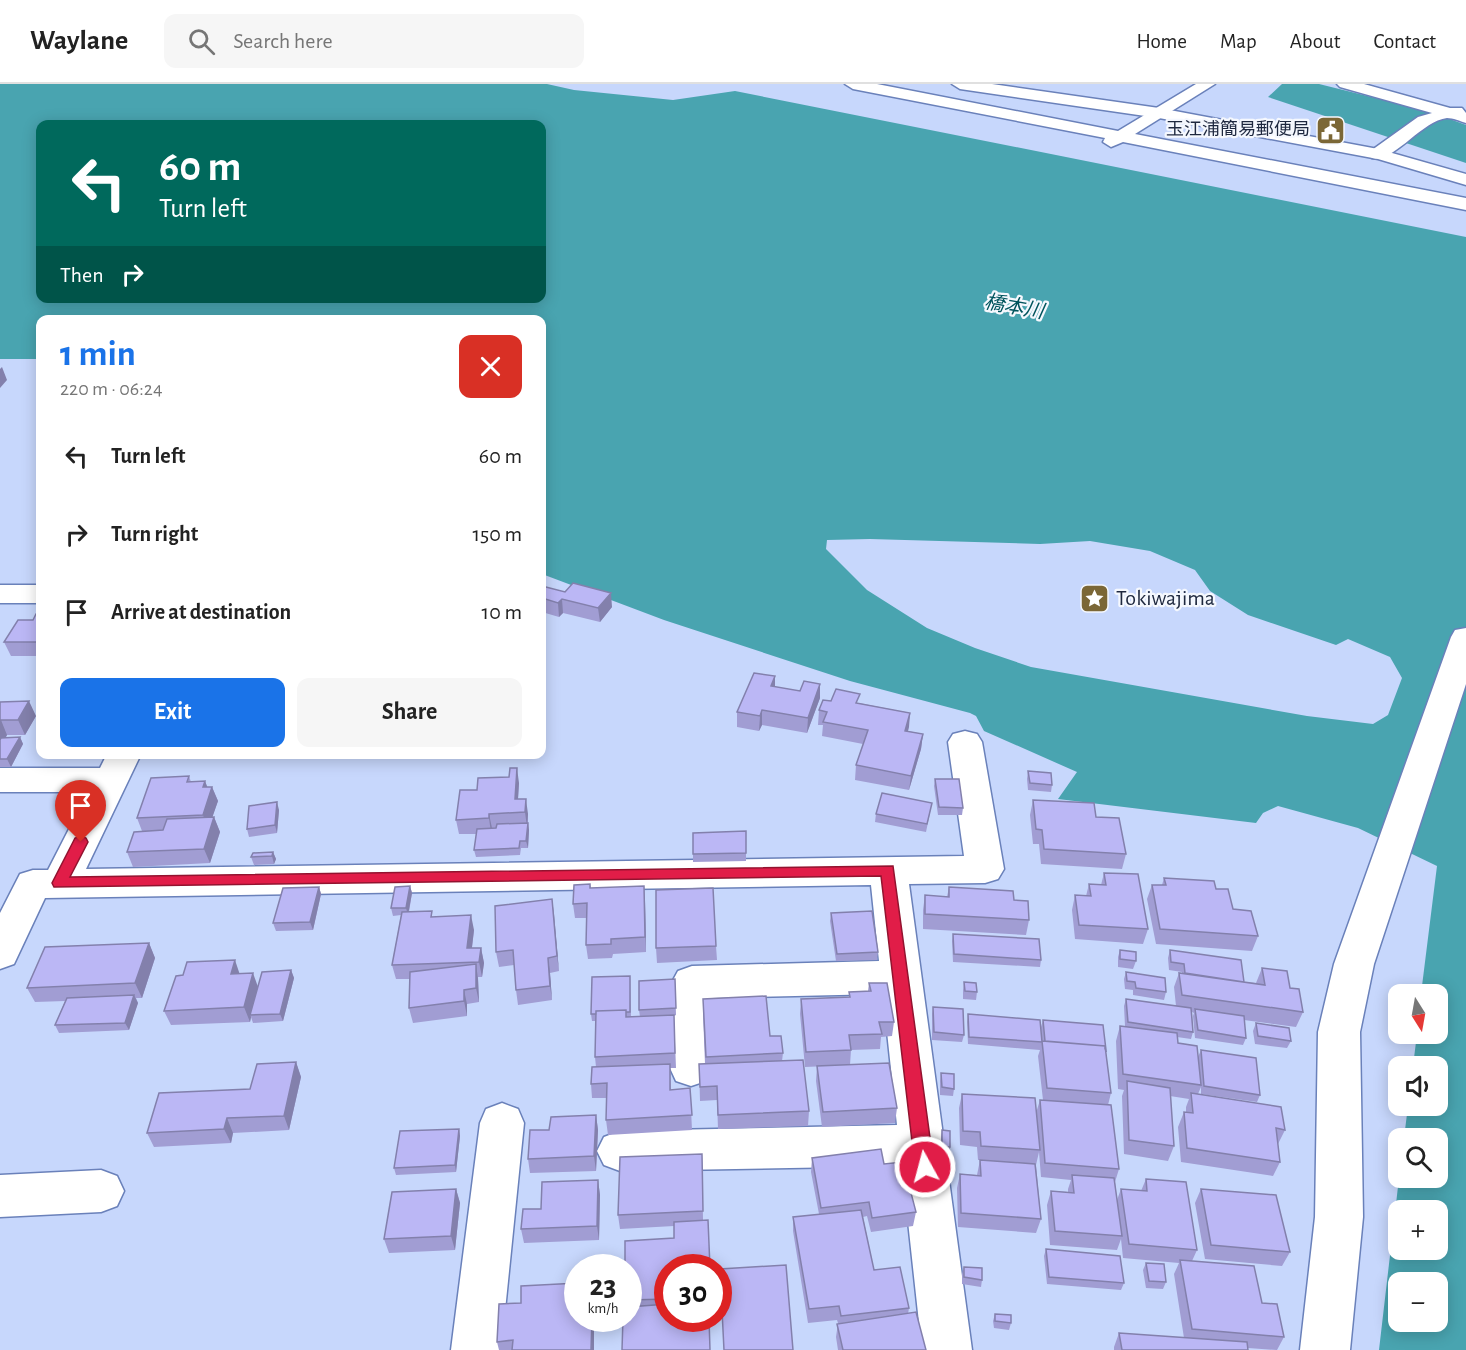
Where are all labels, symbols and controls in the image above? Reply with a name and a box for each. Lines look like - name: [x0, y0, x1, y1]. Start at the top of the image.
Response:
- search box: [164, 14, 584, 68]
- icon: search: [185, 25, 218, 58]
- text: Waylane: [30, 27, 128, 55]
- text: Search here: [233, 30, 333, 52]
- text: Home: [1136, 31, 1187, 52]
- text: Map: [1220, 31, 1257, 52]
- text: About: [1290, 31, 1340, 52]
- text: Contact: [1373, 31, 1436, 52]
- public building icon: 玉江浦簡易郵便局: [1315, 114, 1347, 146]
- place label: 玉江浦簡易郵便局: [1166, 119, 1310, 139]
- icon: left: [60, 144, 138, 222]
- text: 60 m: [159, 146, 241, 188]
- text: Turn left: [159, 195, 247, 222]
- icon: right: [116, 258, 149, 291]
- text: Then: [60, 264, 104, 286]
- water label: 橋本川: [983, 291, 1047, 322]
- button: close: [459, 335, 522, 398]
- text: 1 min: [60, 336, 136, 372]
- text: 220 m · 06:24: [60, 379, 163, 399]
- icon: left: [60, 440, 93, 473]
- text: Turn left: [111, 445, 185, 467]
- text: 60 m: [479, 445, 522, 467]
- icon: right: [60, 518, 93, 551]
- text: Turn right: [111, 523, 198, 545]
- text: 150 m: [472, 523, 522, 545]
- place icon: Tokiwajima: [1079, 582, 1111, 614]
- place label: Tokiwajima: [1116, 587, 1215, 609]
- icon: arrive: [60, 596, 93, 629]
- text: Arrive at destination: [111, 601, 291, 623]
- text: 10 m: [482, 601, 522, 623]
- button: Exit: [60, 678, 285, 747]
- button: Share: [297, 678, 522, 747]
- pin: [55, 780, 106, 842]
- icon: arrive: [64, 789, 97, 822]
- north arrow: [1388, 984, 1448, 1044]
- map controls: [1388, 984, 1448, 1332]
- button: sound: [1388, 1056, 1448, 1116]
- button: search: [1388, 1128, 1448, 1188]
- position arrow: [893, 1135, 957, 1199]
- button: +: [1388, 1200, 1448, 1260]
- speed limit sign: 30: [654, 1254, 732, 1332]
- text: 23: [589, 1271, 617, 1301]
- button: −: [1388, 1272, 1448, 1332]
- text: km/h: [588, 1301, 618, 1316]

